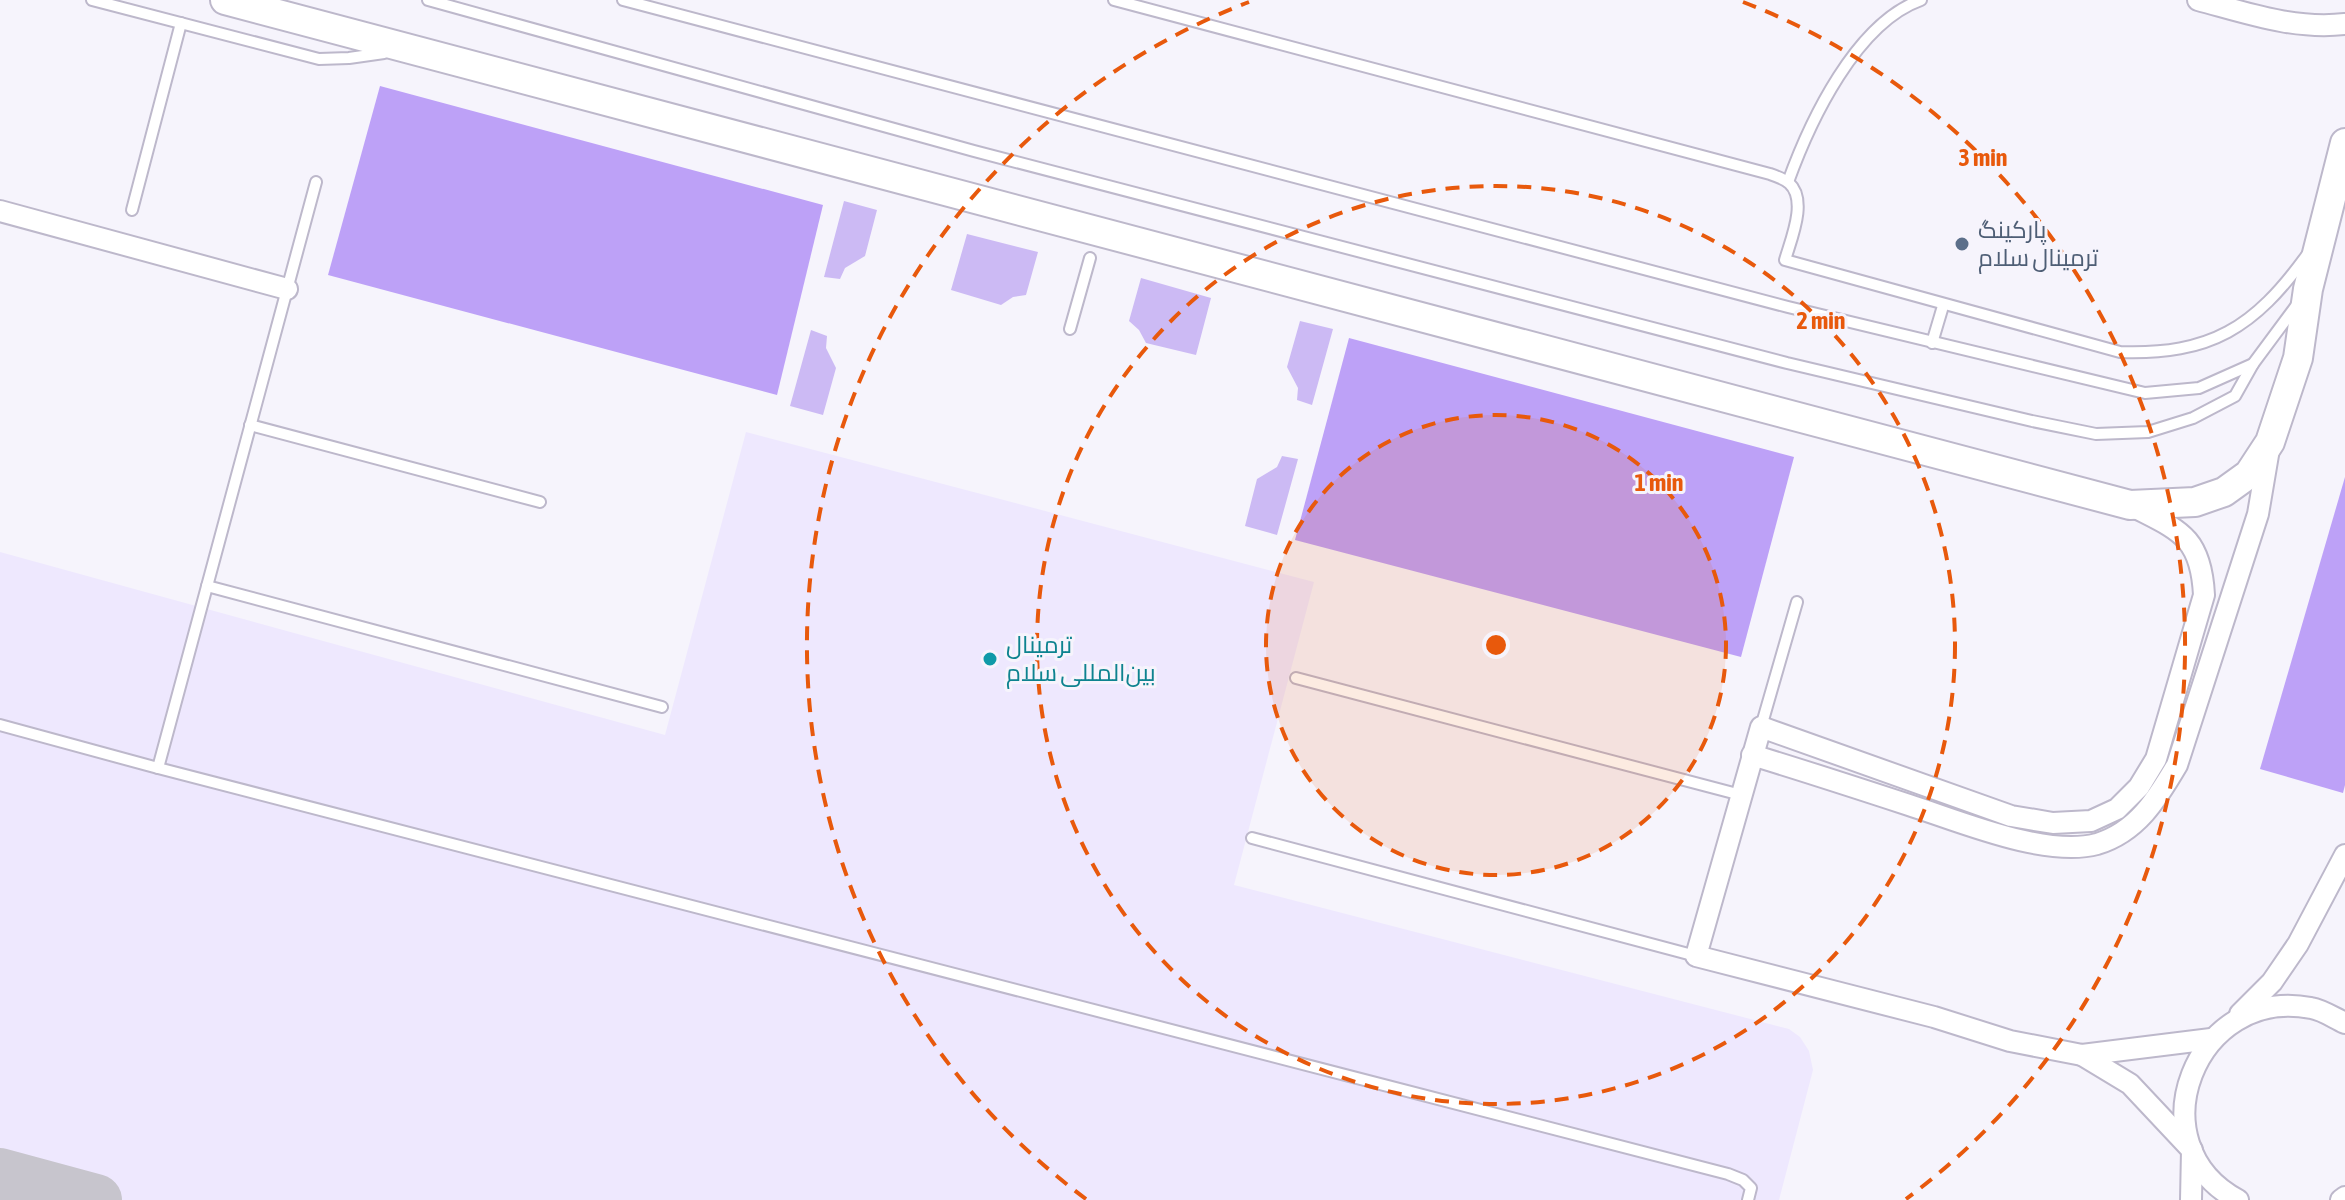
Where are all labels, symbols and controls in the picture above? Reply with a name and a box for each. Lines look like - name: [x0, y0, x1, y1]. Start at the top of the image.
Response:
- text: 3 min: [1958, 144, 2008, 171]
- place label: پارکینگ ترمینال سلام: [1978, 216, 2099, 274]
- marker: پارکینگ ترمینال سلام: [1953, 235, 1971, 253]
- text: 2 min: [1796, 307, 1846, 334]
- text: 1 min: [1634, 469, 1684, 496]
- place label: ترمینال بین‌المللی سلام: [1006, 631, 1156, 689]
- centre of rings: [1482, 631, 1510, 659]
- marker: ترمینال بین‌المللی سلام: [981, 650, 999, 668]

